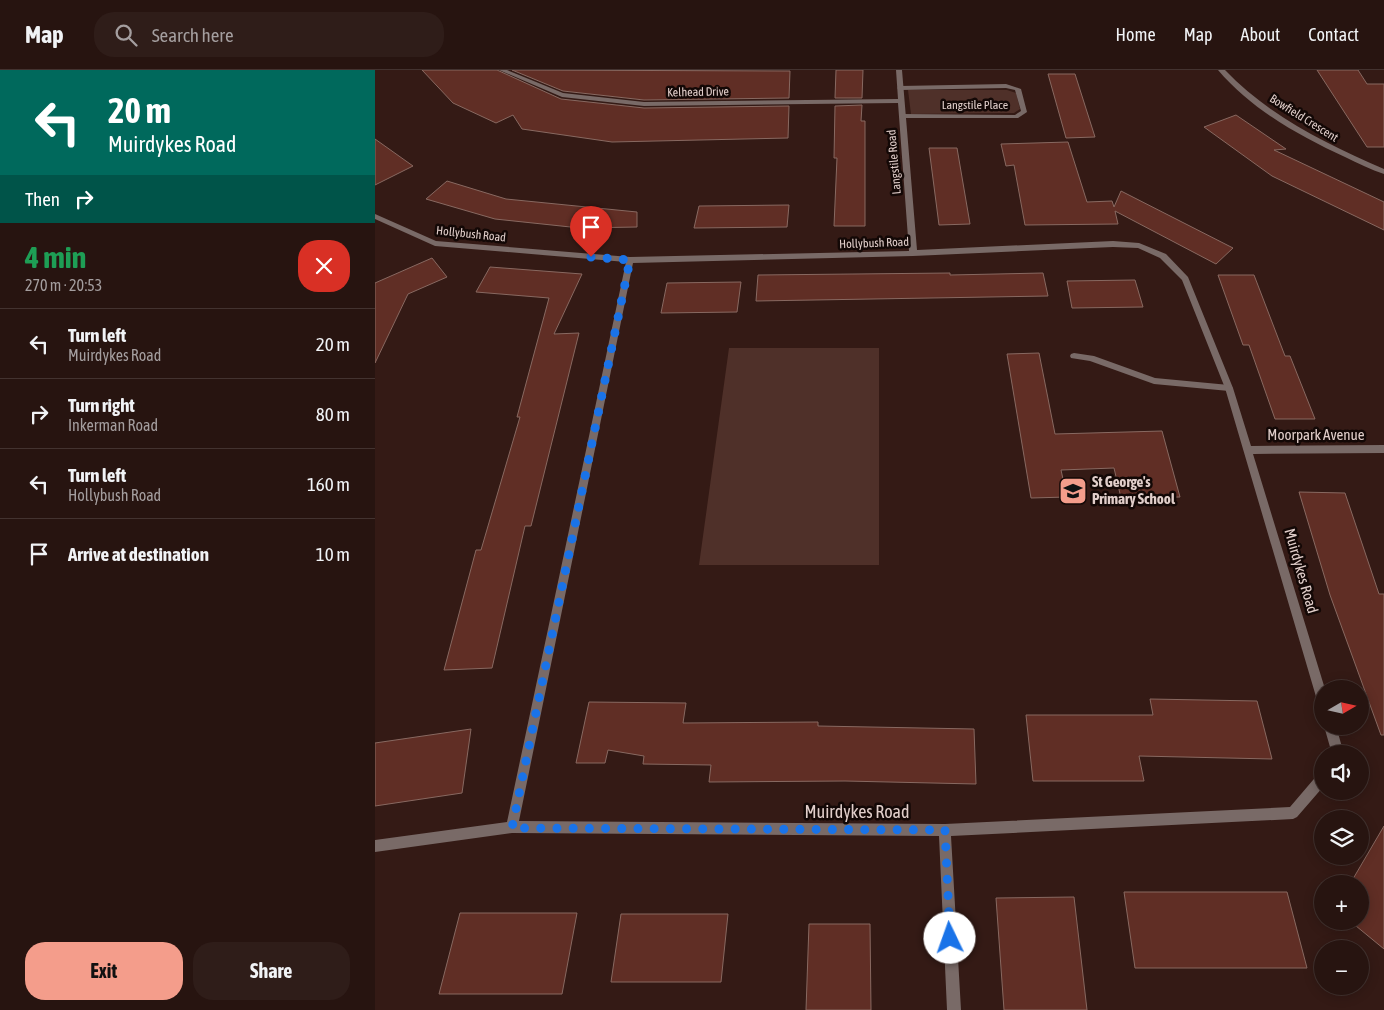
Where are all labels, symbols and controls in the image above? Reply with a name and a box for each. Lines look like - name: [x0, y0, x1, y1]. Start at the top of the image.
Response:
- search box: [94, 12, 444, 57]
- text: Map: [25, 21, 64, 48]
- icon: search: [112, 21, 140, 49]
- text: Search here: [152, 24, 234, 46]
- text: Home: [1116, 24, 1156, 45]
- text: Map: [1184, 24, 1213, 45]
- text: About: [1241, 24, 1280, 45]
- text: Contact: [1308, 24, 1359, 45]
- street label: Kelhead Drive: [667, 84, 729, 100]
- icon: left: [25, 90, 90, 155]
- text: 20 m: [108, 90, 171, 130]
- street label: Bowfield Crescent: [1267, 91, 1341, 145]
- street label: Langstile Place: [942, 98, 1008, 112]
- street label: Langstile Road: [884, 129, 904, 195]
- text: Muirdykes Road: [108, 131, 236, 157]
- icon: right: [70, 185, 98, 213]
- text: Then: [25, 188, 60, 210]
- pin: [570, 206, 612, 257]
- icon: arrive: [577, 213, 605, 241]
- street label: Hollybush Road: [436, 223, 506, 245]
- street label: Hollybush Road: [839, 235, 909, 251]
- text: 4 min: [25, 240, 86, 274]
- button: close: [298, 240, 350, 292]
- text: 270 m · 20:53: [25, 276, 102, 294]
- text: Turn left: [68, 324, 126, 346]
- icon: left: [25, 330, 53, 358]
- text: 20 m: [316, 333, 350, 355]
- text: Muirdykes Road: [68, 346, 161, 364]
- text: Turn right: [68, 394, 135, 416]
- icon: right: [25, 400, 53, 428]
- text: 80 m: [316, 403, 350, 425]
- text: Inkerman Road: [68, 416, 158, 434]
- street label: Moorpark Avenue: [1267, 426, 1365, 443]
- text: Turn left: [68, 464, 126, 486]
- icon: left: [25, 470, 53, 498]
- text: 160 m: [307, 473, 350, 495]
- place label: St George's Primary School: [1092, 473, 1176, 507]
- school or university icon: St George's Primary School: [1058, 476, 1088, 506]
- text: Hollybush Road: [68, 486, 161, 504]
- street label: Muirdykes Road: [1281, 526, 1322, 615]
- icon: arrive: [25, 540, 53, 568]
- text: Arrive at destination: [68, 543, 209, 565]
- text: 10 m: [316, 543, 350, 565]
- north arrow: [1314, 680, 1369, 735]
- map controls: [1314, 680, 1369, 995]
- button: sound: [1314, 745, 1369, 800]
- street label: Muirdykes Road: [804, 801, 910, 822]
- button: layers: [1314, 810, 1369, 865]
- button: +: [1314, 875, 1369, 930]
- position arrow: [923, 911, 975, 963]
- button: −: [1314, 940, 1369, 995]
- button: Exit: [25, 942, 183, 1000]
- button: Share: [193, 942, 350, 1000]

